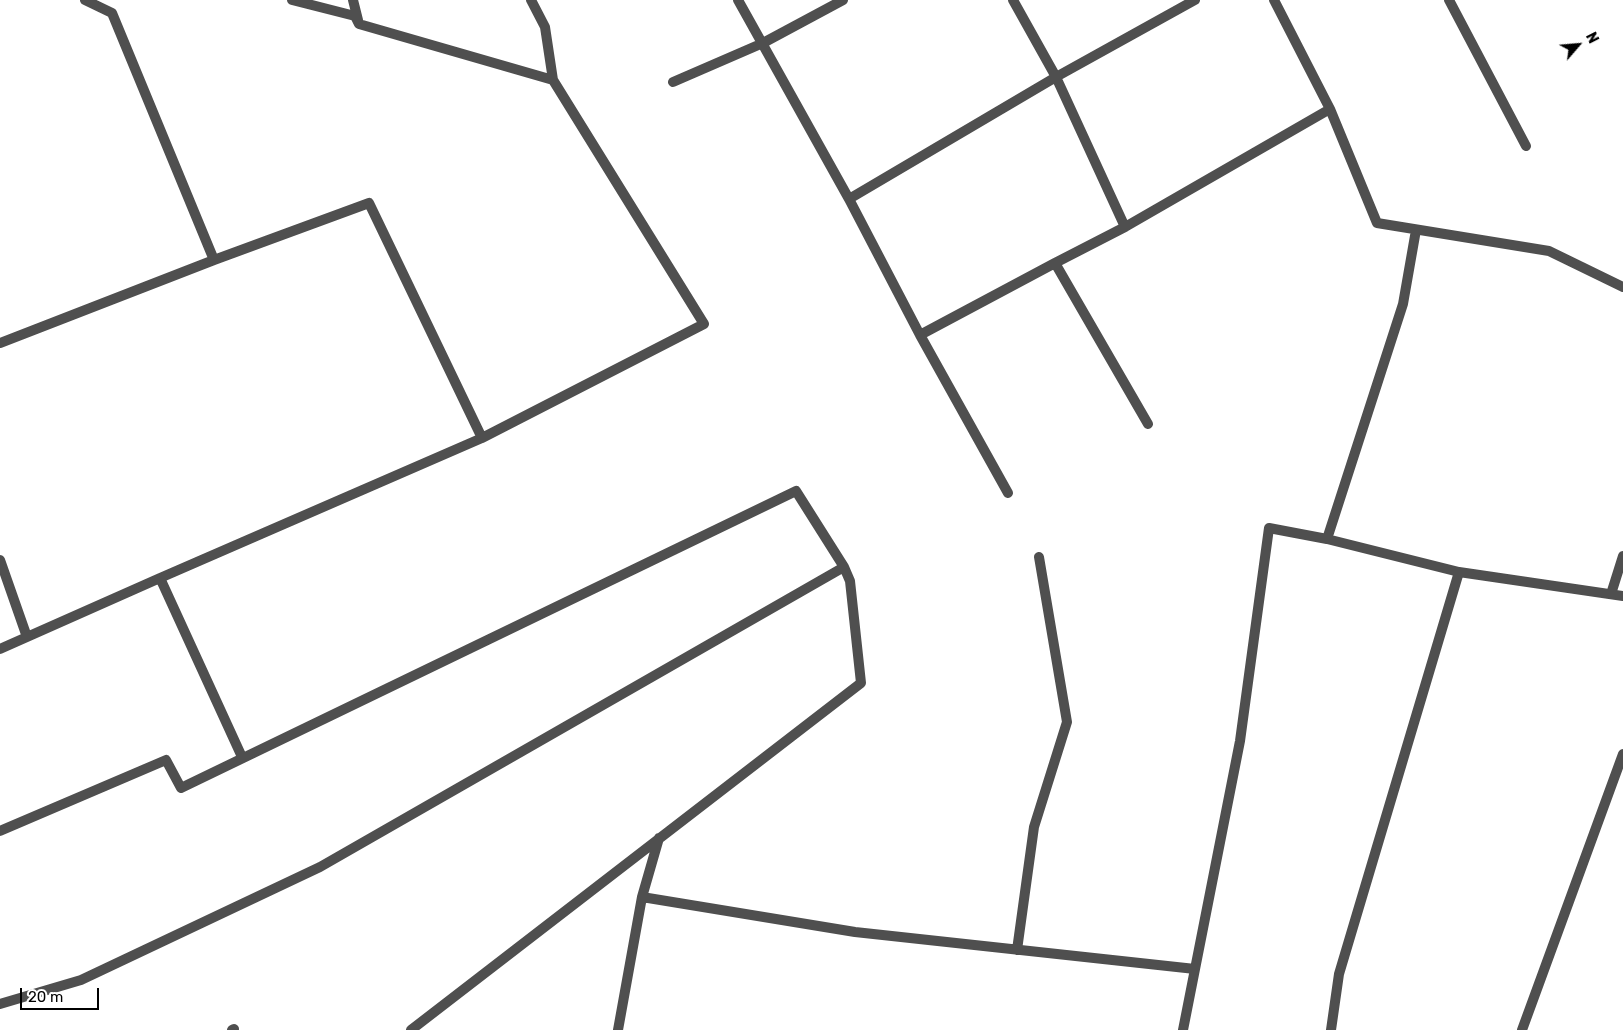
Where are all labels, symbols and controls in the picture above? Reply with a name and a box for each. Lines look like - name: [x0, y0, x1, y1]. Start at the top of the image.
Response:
- north arrow: [1553, 20, 1603, 70]
- text: N: [1582, 30, 1602, 46]
- scale bar: [22, 978, 101, 1010]
- text: 20 m: [28, 988, 63, 1006]

